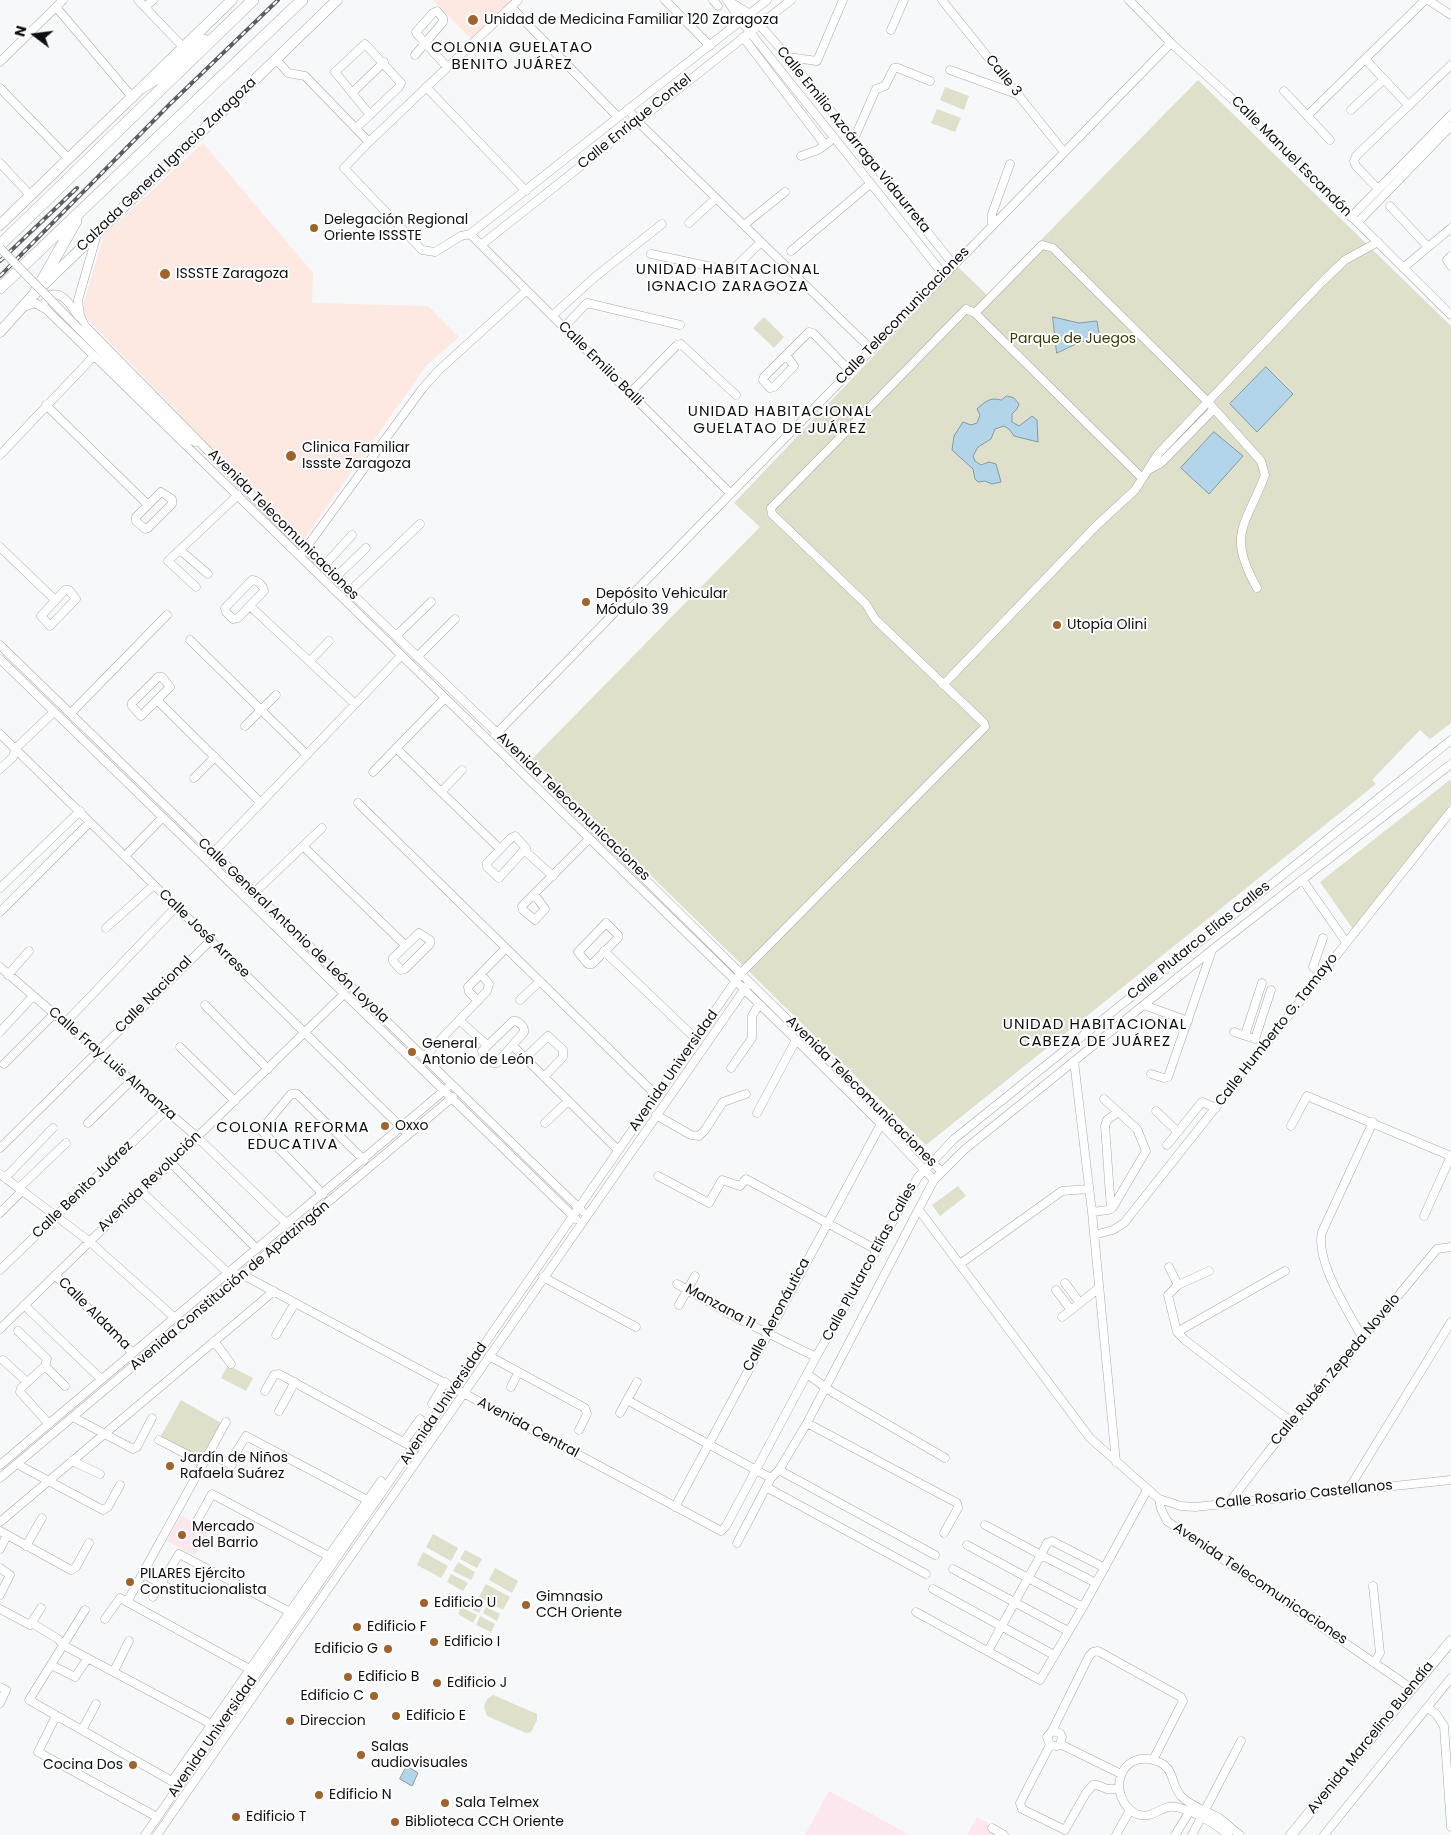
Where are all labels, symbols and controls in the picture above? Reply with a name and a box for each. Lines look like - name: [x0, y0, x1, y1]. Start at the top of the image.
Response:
- north arrow: [10, 10, 60, 60]
- place label: Unidad de Medicina Familiar 120 Zaragoza: [484, 12, 778, 28]
- marker: Unidad de Medicina Familiar 120 Zaragoza: [466, 13, 480, 27]
- text: N: [9, 23, 32, 39]
- district label: COLONIA GUELATAO BENITO JUÁREZ: [429, 39, 595, 74]
- street label: Calle Emilio Azcárraga Vidaurreta: [773, 43, 933, 237]
- street label: Calle 3: [981, 52, 1025, 100]
- street label: Calle Enrique Contel: [575, 71, 695, 173]
- street label: Calzada General Ignacio Zaragoza: [74, 74, 260, 256]
- street label: Calle Manuel Escandón: [1227, 93, 1355, 221]
- place label: Delegación Regional Oriente ISSSTE: [324, 212, 468, 244]
- marker: Delegación Regional Oriente ISSSTE: [308, 222, 320, 234]
- street label: Calle Telecomunicaciones: [833, 244, 973, 388]
- district label: UNIDAD HABITACIONAL IGNACIO ZARAGOZA: [633, 261, 823, 296]
- place label: ISSSTE Zaragoza: [176, 266, 289, 282]
- marker: ISSSTE Zaragoza: [158, 267, 172, 281]
- street label: Calle Emilio Balli: [554, 318, 646, 410]
- park label: Parque de Juegos: [1010, 331, 1136, 347]
- district label: UNIDAD HABITACIONAL GUELATAO DE JUÁREZ: [685, 403, 875, 438]
- place label: Clinica Familiar Issste Zaragoza: [302, 440, 411, 472]
- street label: Avenida Telecomunicaciones: [204, 446, 362, 604]
- marker: Clinica Familiar Issste Zaragoza: [284, 449, 298, 463]
- place label: Depósito Vehicular Módulo 39: [596, 586, 728, 618]
- marker: Depósito Vehicular Módulo 39: [580, 596, 592, 608]
- place label: Utopía Olini: [1067, 617, 1147, 633]
- marker: Utopía Olini: [1051, 619, 1063, 631]
- street label: Avenida Telecomunicaciones: [493, 729, 653, 885]
- street label: Calle General Antonio de León Loyola: [194, 835, 392, 1027]
- street label: Calle Plutarco Elías Calles: [1124, 878, 1274, 1004]
- street label: Calle José Arrese: [155, 886, 253, 982]
- street label: Calle Humberto G. Tamayo: [1212, 950, 1342, 1110]
- street label: Calle Nacional: [112, 953, 196, 1037]
- street label: Calle Fray Luis Almanza: [45, 1004, 179, 1124]
- street label: Avenida Universidad: [626, 1007, 722, 1135]
- street label: Avenida Telecomunicaciones: [782, 1013, 940, 1171]
- district label: UNIDAD HABITACIONAL CABEZA DE JUÁREZ: [1000, 1016, 1190, 1051]
- place label: General Antonio de León: [422, 1036, 534, 1068]
- marker: General Antonio de León: [406, 1046, 418, 1058]
- place label: Oxxo: [395, 1118, 428, 1134]
- district label: COLONIA REFORMA EDUCATIVA: [214, 1119, 372, 1154]
- marker: Oxxo: [379, 1120, 391, 1132]
- street label: Avenida Revolución: [95, 1128, 205, 1236]
- street label: Calle Benito Juárez: [29, 1138, 137, 1242]
- street label: Calle Plutarco Elías Calles: [819, 1180, 921, 1344]
- street label: Avenida Constitución de Apatzingán: [127, 1198, 333, 1374]
- street label: Calle Aeronáutica: [740, 1256, 814, 1374]
- street label: Calle Aldama: [54, 1274, 134, 1354]
- street label: Manzana 11: [682, 1281, 758, 1333]
- street label: Calle Rubén Zepeda Novelo: [1268, 1291, 1404, 1449]
- street label: Avenida Universidad: [397, 1340, 491, 1468]
- street label: Avenida Central: [474, 1394, 582, 1462]
- place label: Jardín de Niños Rafaela Suárez: [180, 1450, 288, 1482]
- marker: Jardín de Niños Rafaela Suárez: [164, 1460, 176, 1472]
- street label: Calle Rosario Castellanos: [1215, 1477, 1393, 1513]
- place label: Mercado del Barrio: [192, 1519, 258, 1551]
- street label: Avenida Telecomunicaciones: [1170, 1519, 1350, 1649]
- marker: Mercado del Barrio: [176, 1529, 188, 1541]
- place label: PILARES Ejército Constitucionalista: [140, 1566, 267, 1598]
- marker: PILARES Ejército Constitucionalista: [124, 1576, 136, 1588]
- place label: Gimnasio CCH Oriente: [536, 1589, 622, 1621]
- place label: Edificio U: [434, 1595, 496, 1611]
- marker: Edificio U: [418, 1597, 430, 1609]
- marker: Gimnasio CCH Oriente: [520, 1599, 532, 1611]
- place label: Edificio F: [367, 1619, 427, 1635]
- marker: Edificio F: [351, 1621, 363, 1633]
- place label: Edificio I: [444, 1634, 500, 1650]
- marker: Edificio I: [428, 1636, 440, 1648]
- place label: Edificio G: [314, 1641, 378, 1657]
- marker: Edificio G: [382, 1643, 394, 1655]
- street label: Avenida Marcelino Buendía: [1304, 1658, 1438, 1818]
- place label: Edificio B: [358, 1669, 419, 1685]
- marker: Edificio B: [342, 1671, 354, 1683]
- street label: Avenida Universidad: [165, 1673, 261, 1801]
- place label: Edificio J: [447, 1675, 507, 1691]
- marker: Edificio J: [431, 1677, 443, 1689]
- place label: Edificio C: [300, 1688, 364, 1704]
- marker: Edificio C: [368, 1690, 380, 1702]
- place label: Edificio E: [406, 1708, 466, 1724]
- marker: Edificio E: [390, 1710, 402, 1722]
- place label: Direccion: [300, 1713, 366, 1729]
- marker: Direccion: [284, 1715, 296, 1727]
- place label: Salas audiovisuales: [371, 1739, 468, 1771]
- marker: Salas audiovisuales: [355, 1749, 367, 1761]
- place label: Cocina Dos: [43, 1757, 123, 1773]
- marker: Cocina Dos: [127, 1759, 139, 1771]
- place label: Edificio N: [329, 1787, 392, 1803]
- marker: Edificio N: [313, 1789, 325, 1801]
- place label: Sala Telmex: [455, 1795, 539, 1811]
- marker: Sala Telmex: [439, 1797, 451, 1809]
- place label: Edificio T: [246, 1809, 306, 1825]
- marker: Edificio T: [230, 1811, 242, 1823]
- place label: Biblioteca CCH Oriente: [405, 1814, 564, 1830]
- marker: Biblioteca CCH Oriente: [389, 1816, 401, 1828]

